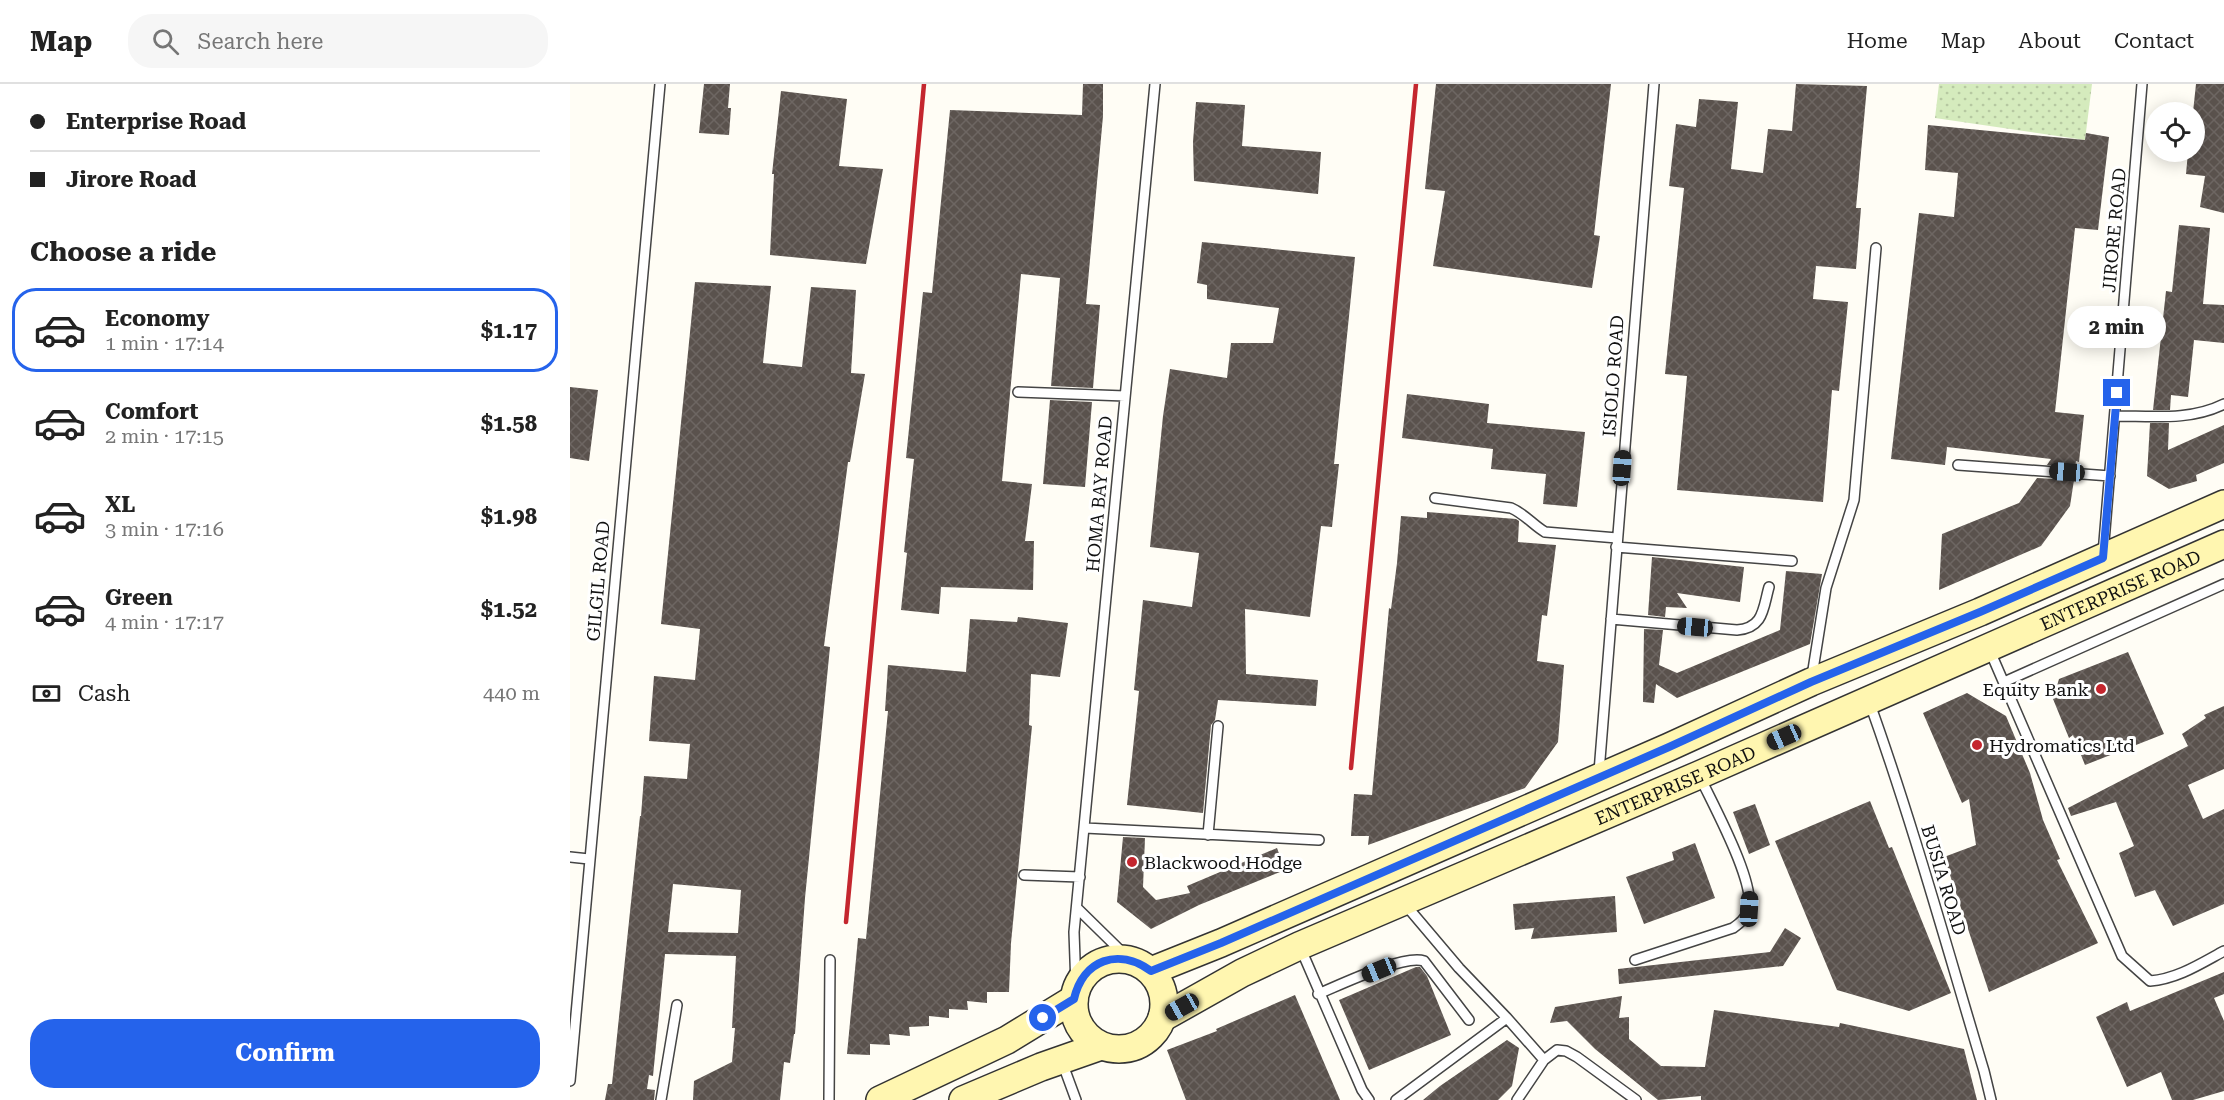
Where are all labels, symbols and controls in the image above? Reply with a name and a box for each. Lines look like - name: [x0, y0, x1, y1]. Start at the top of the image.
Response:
- search box: [128, 14, 548, 68]
- text: Map: [30, 25, 92, 58]
- icon: search: [149, 25, 182, 58]
- text: Search here: [197, 29, 323, 54]
- text: Home: [1847, 29, 1908, 53]
- text: Map: [1941, 29, 1986, 53]
- text: About: [2019, 29, 2081, 53]
- text: Contact: [2114, 29, 2194, 53]
- map controls: [2145, 102, 2205, 162]
- button: locate: [2145, 102, 2205, 162]
- text: Enterprise Road: [66, 109, 246, 134]
- text: Jirore Road: [66, 167, 197, 192]
- street label: JIRORE ROAD: [2098, 167, 2130, 293]
- text: Choose a ride: [30, 236, 216, 268]
- icon: car: [33, 303, 87, 357]
- text: Economy: [105, 306, 209, 331]
- callout: 2 min: [2068, 306, 2166, 348]
- street label: ISIOLO ROAD: [1598, 314, 1628, 438]
- text: 2 min: [2089, 315, 2144, 339]
- text: $1.17: [481, 318, 537, 343]
- text: 1 min · 17:14: [105, 331, 224, 355]
- route end: [2103, 379, 2130, 406]
- icon: car: [33, 396, 87, 450]
- text: Comfort: [105, 399, 198, 424]
- text: $1.58: [481, 411, 537, 436]
- street label: HOMA BAY ROAD: [1082, 415, 1116, 573]
- text: 2 min · 17:15: [105, 424, 224, 448]
- car: [1612, 449, 1632, 487]
- car: [2048, 462, 2086, 482]
- icon: car: [33, 489, 87, 543]
- text: XL: [105, 492, 135, 517]
- text: $1.98: [481, 504, 537, 529]
- text: 3 min · 17:16: [105, 517, 224, 541]
- street label: GILGIL ROAD: [582, 520, 614, 642]
- street label: ENTERPRISE ROAD: [2037, 545, 2204, 634]
- icon: car: [33, 582, 87, 636]
- text: Green: [105, 585, 173, 610]
- text: $1.52: [481, 597, 537, 622]
- text: 4 min · 17:17: [105, 610, 224, 634]
- car: [1676, 616, 1714, 638]
- icon: cash: [30, 677, 63, 710]
- place label: Equity Bank: [1982, 679, 2089, 700]
- text: Cash: [78, 681, 130, 706]
- text: 440 m: [483, 681, 540, 705]
- marker: Equity Bank: [2094, 682, 2108, 696]
- car: [1764, 721, 1804, 753]
- place label: Hydromatics Ltd: [1989, 735, 2135, 756]
- marker: Hydromatics Ltd: [1970, 738, 1984, 752]
- street label: ENTERPRISE ROAD: [1592, 741, 1759, 829]
- street label: BUSIA ROAD: [1917, 822, 1971, 938]
- place label: Blackwood Hodge: [1144, 852, 1302, 873]
- marker: Blackwood Hodge: [1125, 855, 1139, 869]
- car: [1739, 891, 1759, 927]
- car: [1359, 955, 1399, 985]
- car: [1162, 990, 1202, 1024]
- route start: [1029, 1004, 1056, 1031]
- button: Confirm: [30, 1019, 540, 1088]

